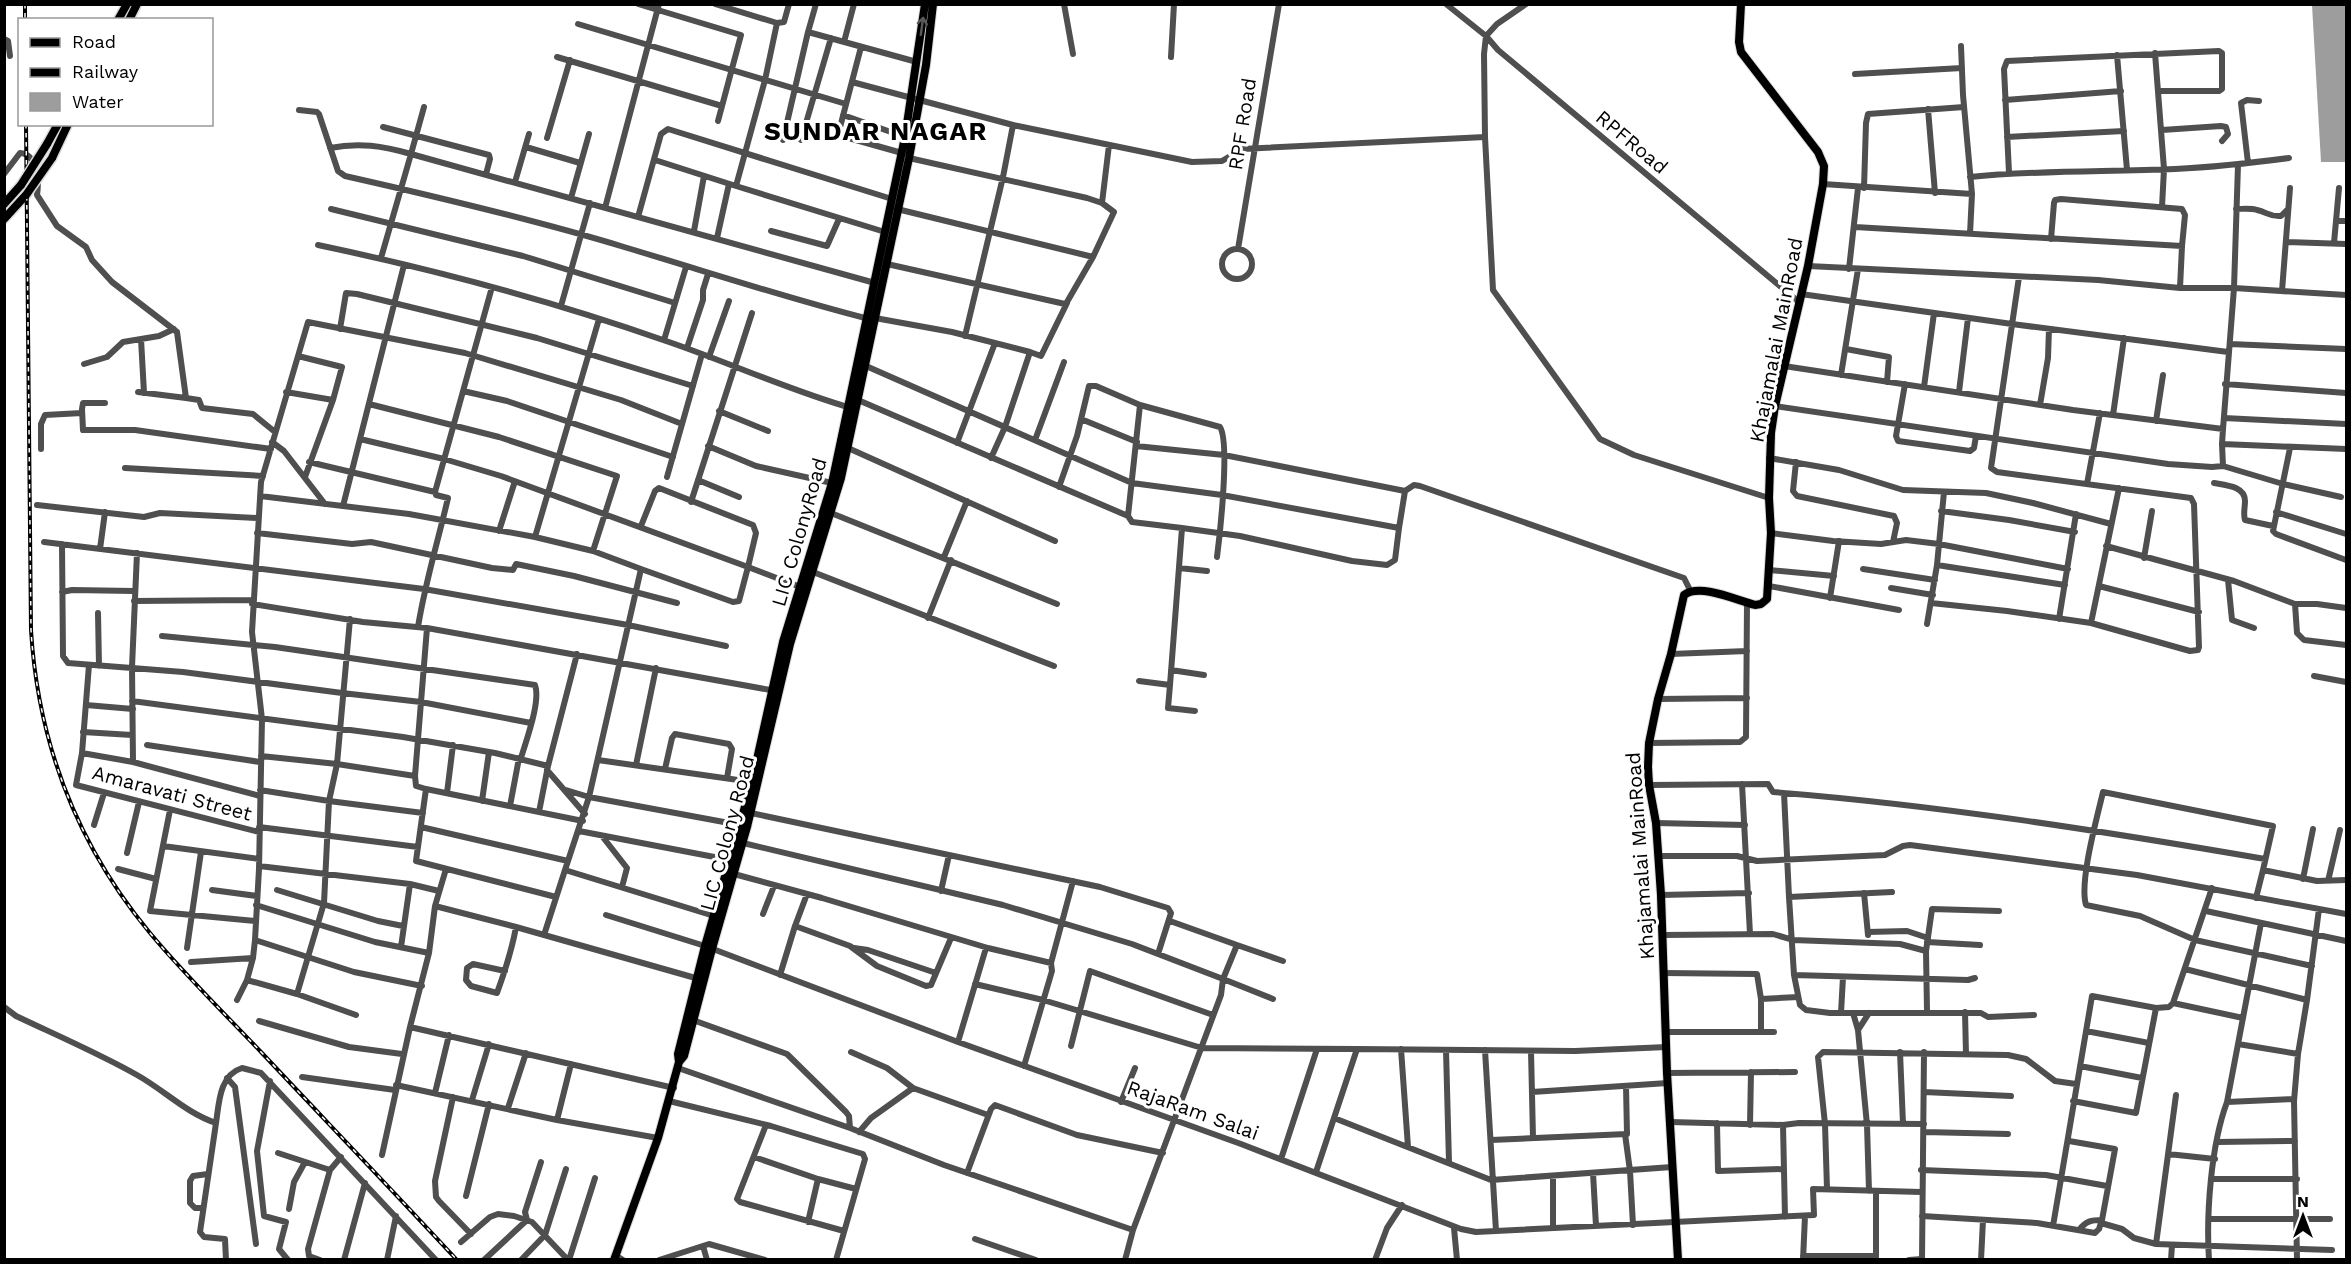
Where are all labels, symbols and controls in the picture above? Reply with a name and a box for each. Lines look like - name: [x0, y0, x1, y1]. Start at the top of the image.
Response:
- one-way arrow: [917, 16, 928, 36]
- legend: [18, 18, 213, 126]
- text: Road: [72, 31, 116, 52]
- text: Railway: [72, 61, 139, 82]
- street label: RPF Road: [1223, 76, 1261, 172]
- text: Water: [72, 91, 124, 112]
- street label: RPFRoad: [1591, 105, 1673, 179]
- district label: SUNDAR NAGAR: [764, 116, 988, 146]
- street label: Khajamalai MainRoad: [1744, 236, 1808, 444]
- street label: LIC ColonyRoad: [766, 455, 832, 609]
- street label: Khajamalai MainRoad: [1621, 751, 1659, 961]
- street label: LIC Colony Road: [695, 753, 759, 913]
- street label: Amaravati Street: [90, 760, 255, 826]
- street label: RajaRam Salai: [1124, 1075, 1262, 1145]
- north arrow: [2273, 1186, 2333, 1246]
- text: N: [2297, 1192, 2309, 1211]

